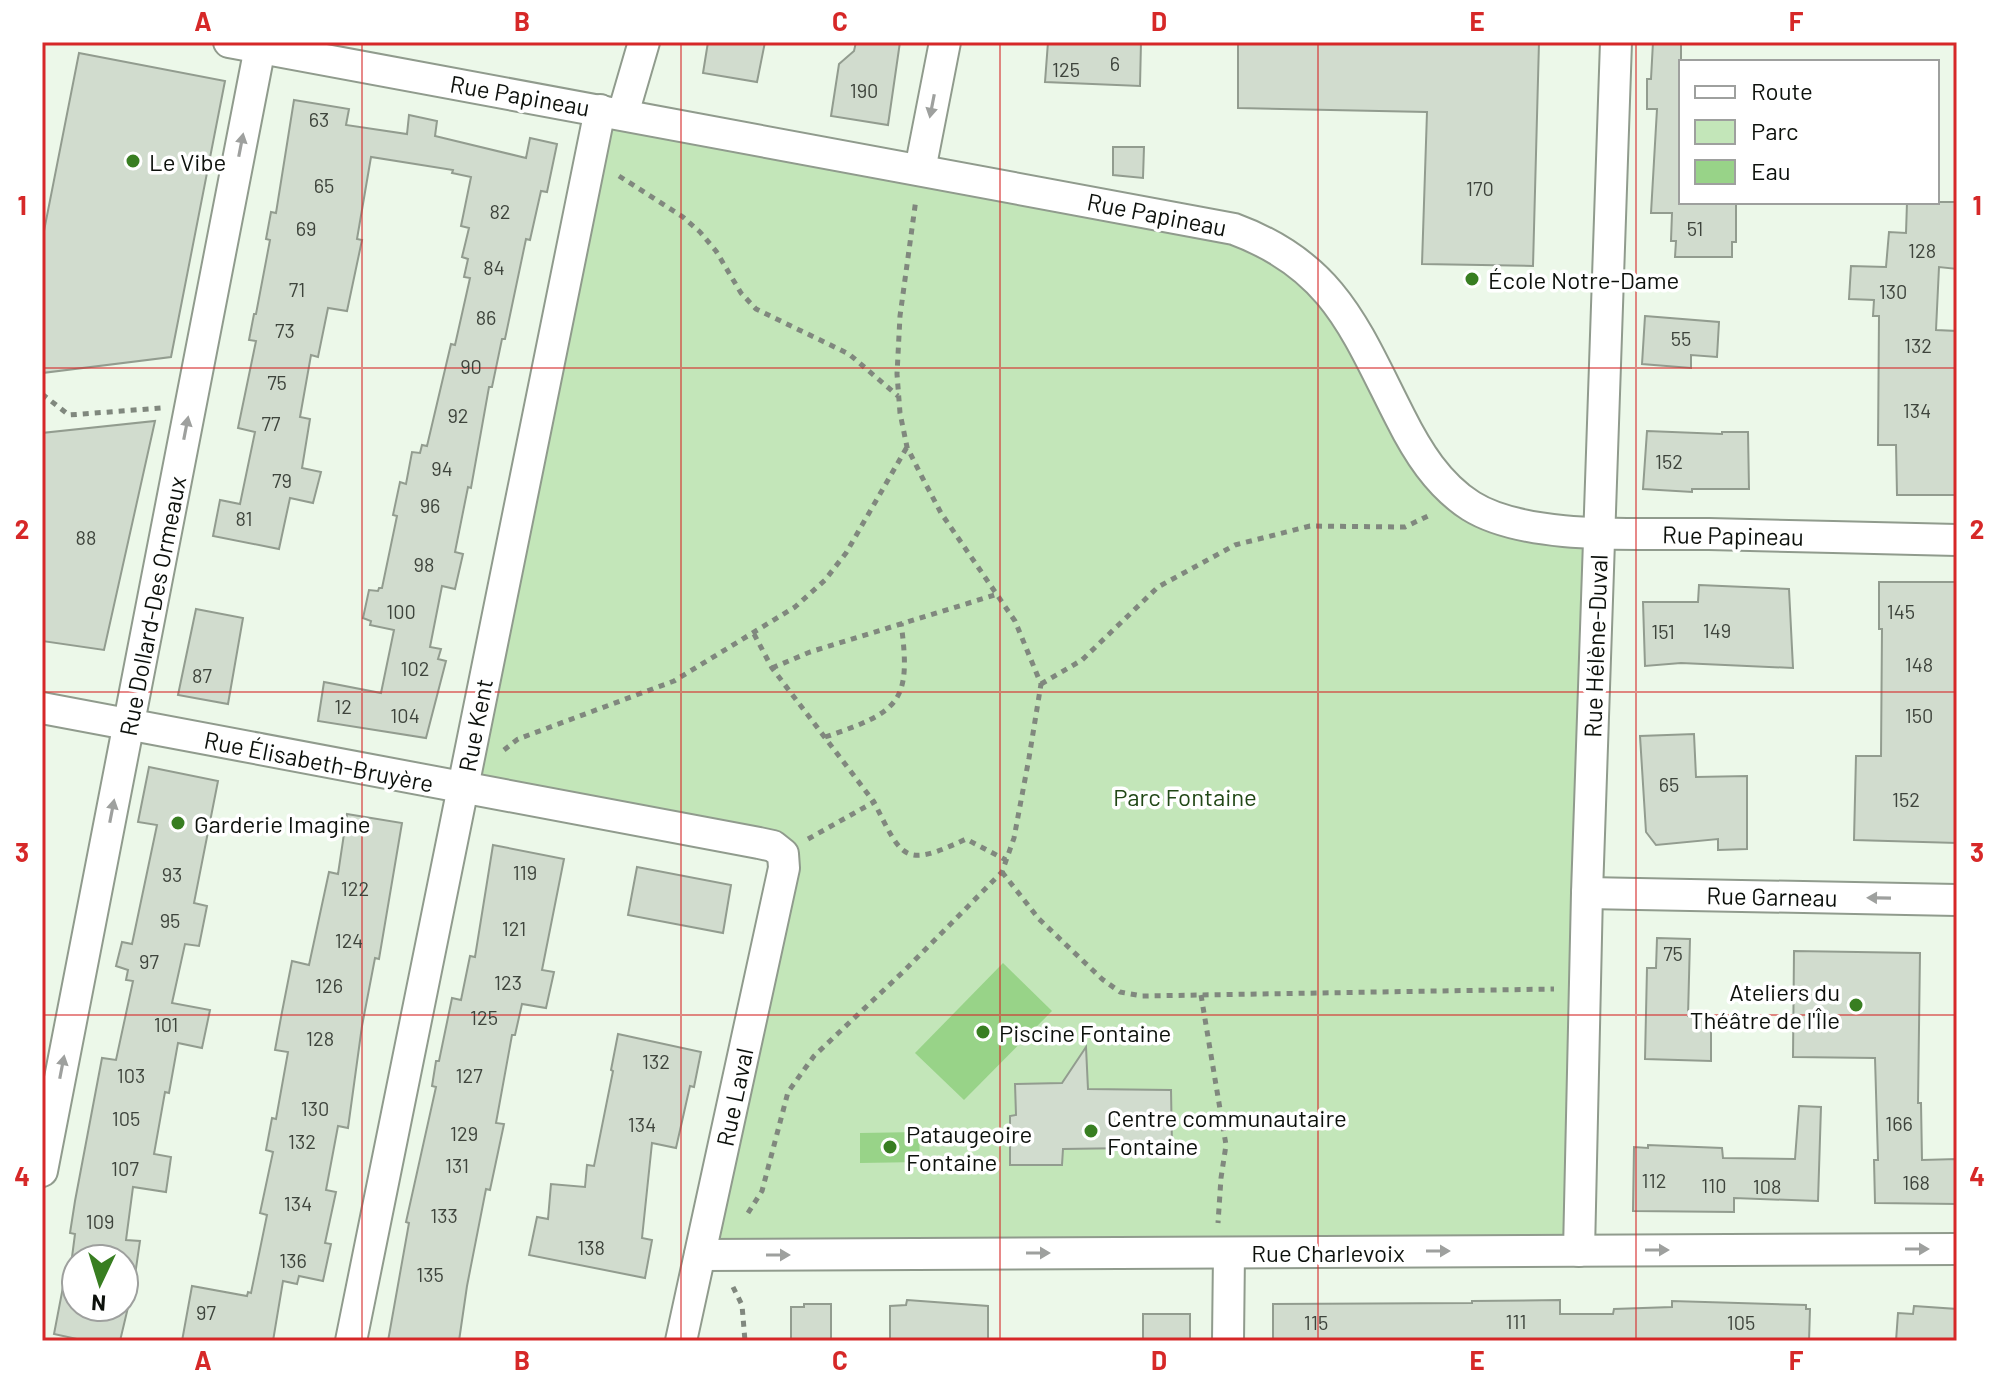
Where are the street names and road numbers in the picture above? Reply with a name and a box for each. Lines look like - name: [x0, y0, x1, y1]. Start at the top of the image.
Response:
- street label: Rue Papineau: [448, 68, 592, 122]
- street label: Rue Papineau: [1085, 186, 1229, 242]
- street label: Rue Dollard-Des Ormeaux: [113, 474, 191, 738]
- street label: Rue Papineau: [1662, 519, 1804, 551]
- street label: Rue Hélène-Duval: [1577, 554, 1613, 738]
- street label: Rue Kent: [452, 676, 498, 774]
- street label: Rue Élisabeth-Bruyère: [202, 725, 436, 797]
- street label: Rue Garneau: [1706, 880, 1838, 912]
- street label: Rue Laval: [709, 1045, 759, 1149]
- street label: Rue Charlevoix: [1251, 1238, 1405, 1267]

